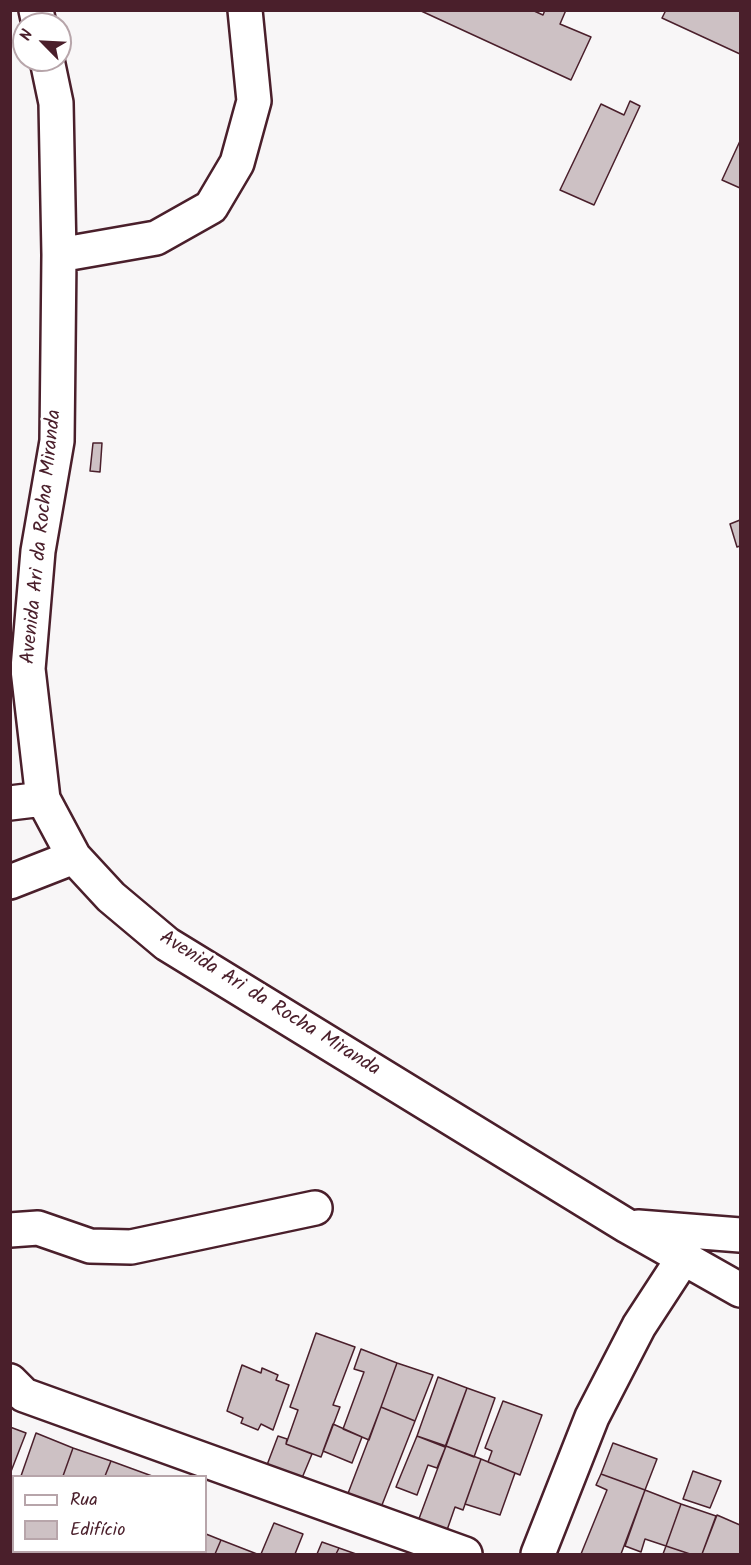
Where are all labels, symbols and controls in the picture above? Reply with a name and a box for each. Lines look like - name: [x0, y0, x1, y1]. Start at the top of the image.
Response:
- north arrow: [12, 12, 72, 72]
- text: N: [13, 26, 40, 45]
- street label: Avenida Ari da Rocha Miranda: [18, 409, 68, 665]
- street label: Avenida Ari da Rocha Miranda: [154, 927, 384, 1083]
- legend: [12, 1475, 207, 1553]
- text: Rua: [70, 1486, 98, 1515]
- text: Edifício: [70, 1516, 125, 1545]

